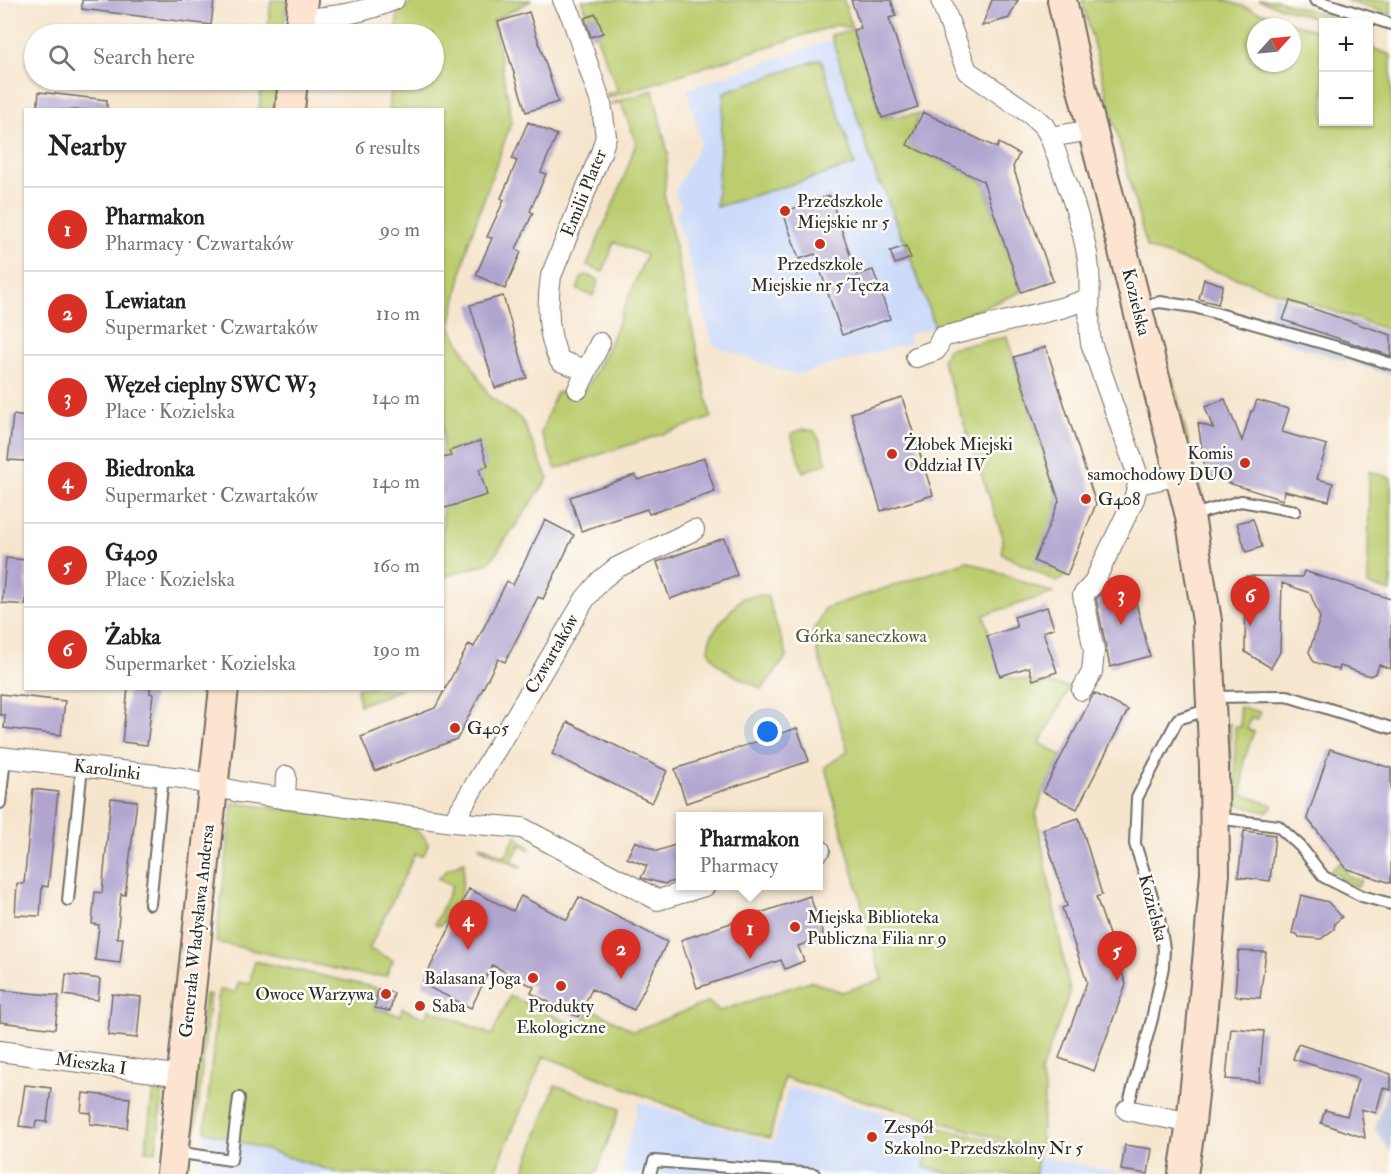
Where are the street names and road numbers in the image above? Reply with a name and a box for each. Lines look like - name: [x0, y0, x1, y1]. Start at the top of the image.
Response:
- street label: Emilii Plater: [556, 146, 612, 240]
- street label: Kozielska: [1117, 266, 1156, 339]
- street label: Czwartaków: [520, 609, 584, 698]
- street label: Karolinki: [72, 754, 142, 786]
- street label: Generała Władysława Andersa: [174, 823, 220, 1039]
- street label: Kozielska: [1133, 872, 1173, 945]
- street label: Mieszka I: [54, 1048, 128, 1080]

